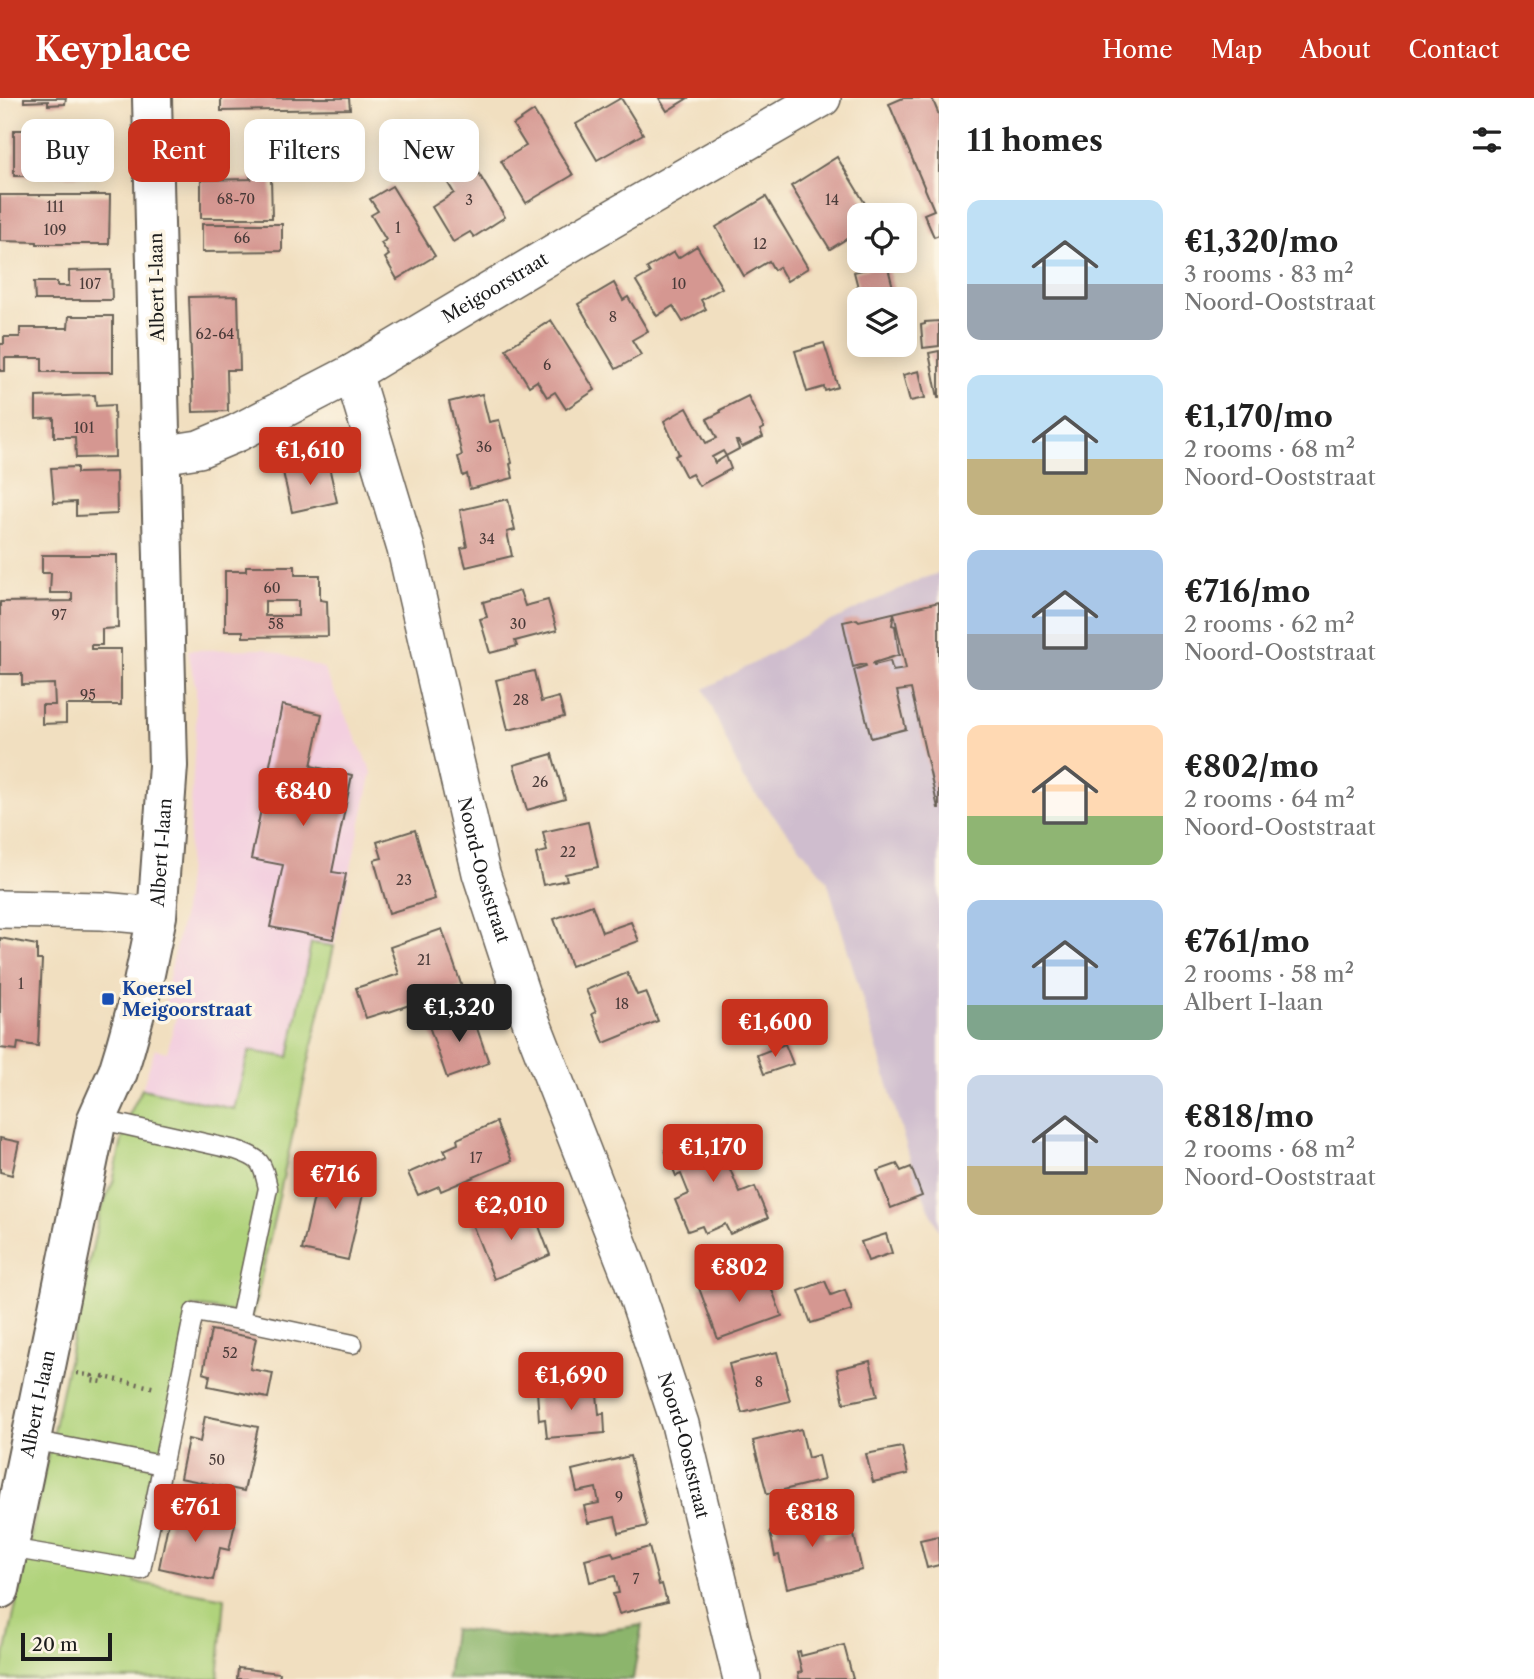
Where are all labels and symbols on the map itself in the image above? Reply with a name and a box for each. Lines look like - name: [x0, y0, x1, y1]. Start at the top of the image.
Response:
- house number: 68-70: [217, 190, 255, 208]
- house number: 3: [465, 191, 473, 209]
- house number: 14: [825, 191, 839, 209]
- house number: 111: [46, 198, 64, 216]
- house number: 1: [395, 219, 401, 237]
- house number: 109: [44, 221, 66, 239]
- house number: 66: [234, 229, 250, 247]
- street label: Albert I-laan: [145, 232, 169, 343]
- house number: 12: [753, 235, 767, 253]
- street label: Meigoorstraat: [438, 248, 553, 328]
- house number: 107: [79, 275, 101, 293]
- house number: 10: [672, 275, 686, 293]
- house number: 8: [609, 308, 617, 326]
- house number: 62-64: [196, 325, 234, 343]
- house number: 6: [543, 356, 551, 374]
- house number: 101: [74, 419, 94, 437]
- pin: €1,610: [253, 428, 367, 487]
- house number: 36: [476, 438, 492, 456]
- house number: 34: [479, 530, 495, 548]
- house number: 60: [263, 579, 281, 597]
- house number: 97: [51, 606, 67, 624]
- house number: 58: [268, 615, 284, 633]
- house number: 30: [510, 615, 526, 633]
- house number: 95: [80, 686, 96, 704]
- house number: 28: [513, 691, 529, 709]
- pin: €840: [262, 768, 344, 828]
- house number: 26: [532, 773, 548, 791]
- street label: Noord-Ooststraat: [453, 795, 514, 946]
- street label: Albert I-laan: [147, 797, 177, 909]
- house number: 22: [560, 843, 576, 861]
- house number: 23: [396, 871, 412, 889]
- house number: 21: [417, 951, 431, 969]
- house number: 1: [18, 975, 24, 993]
- place label: Koersel Meigoorstraat: [122, 978, 253, 1021]
- pin: €1,320: [402, 984, 516, 1044]
- marker: Koersel Meigoorstraat: [100, 991, 116, 1007]
- house number: 18: [615, 995, 629, 1013]
- pin: €1,600: [718, 1000, 832, 1059]
- pin: €1,170: [656, 1124, 770, 1184]
- house number: 17: [470, 1149, 482, 1167]
- pin: €716: [294, 1152, 376, 1211]
- pin: €2,010: [454, 1182, 568, 1242]
- pin: €802: [698, 1244, 780, 1304]
- house number: 52: [222, 1344, 238, 1362]
- street label: Albert I-laan: [16, 1348, 60, 1460]
- pin: €1,690: [514, 1352, 628, 1412]
- street label: Noord-Ooststraat: [653, 1370, 714, 1521]
- house number: 8: [755, 1373, 763, 1391]
- house number: 50: [209, 1451, 225, 1469]
- pin: €761: [154, 1484, 236, 1544]
- house number: 9: [615, 1488, 623, 1506]
- pin: €818: [771, 1490, 853, 1549]
- house number: 7: [633, 1570, 640, 1588]
- scale bar: [21, 1630, 112, 1662]

